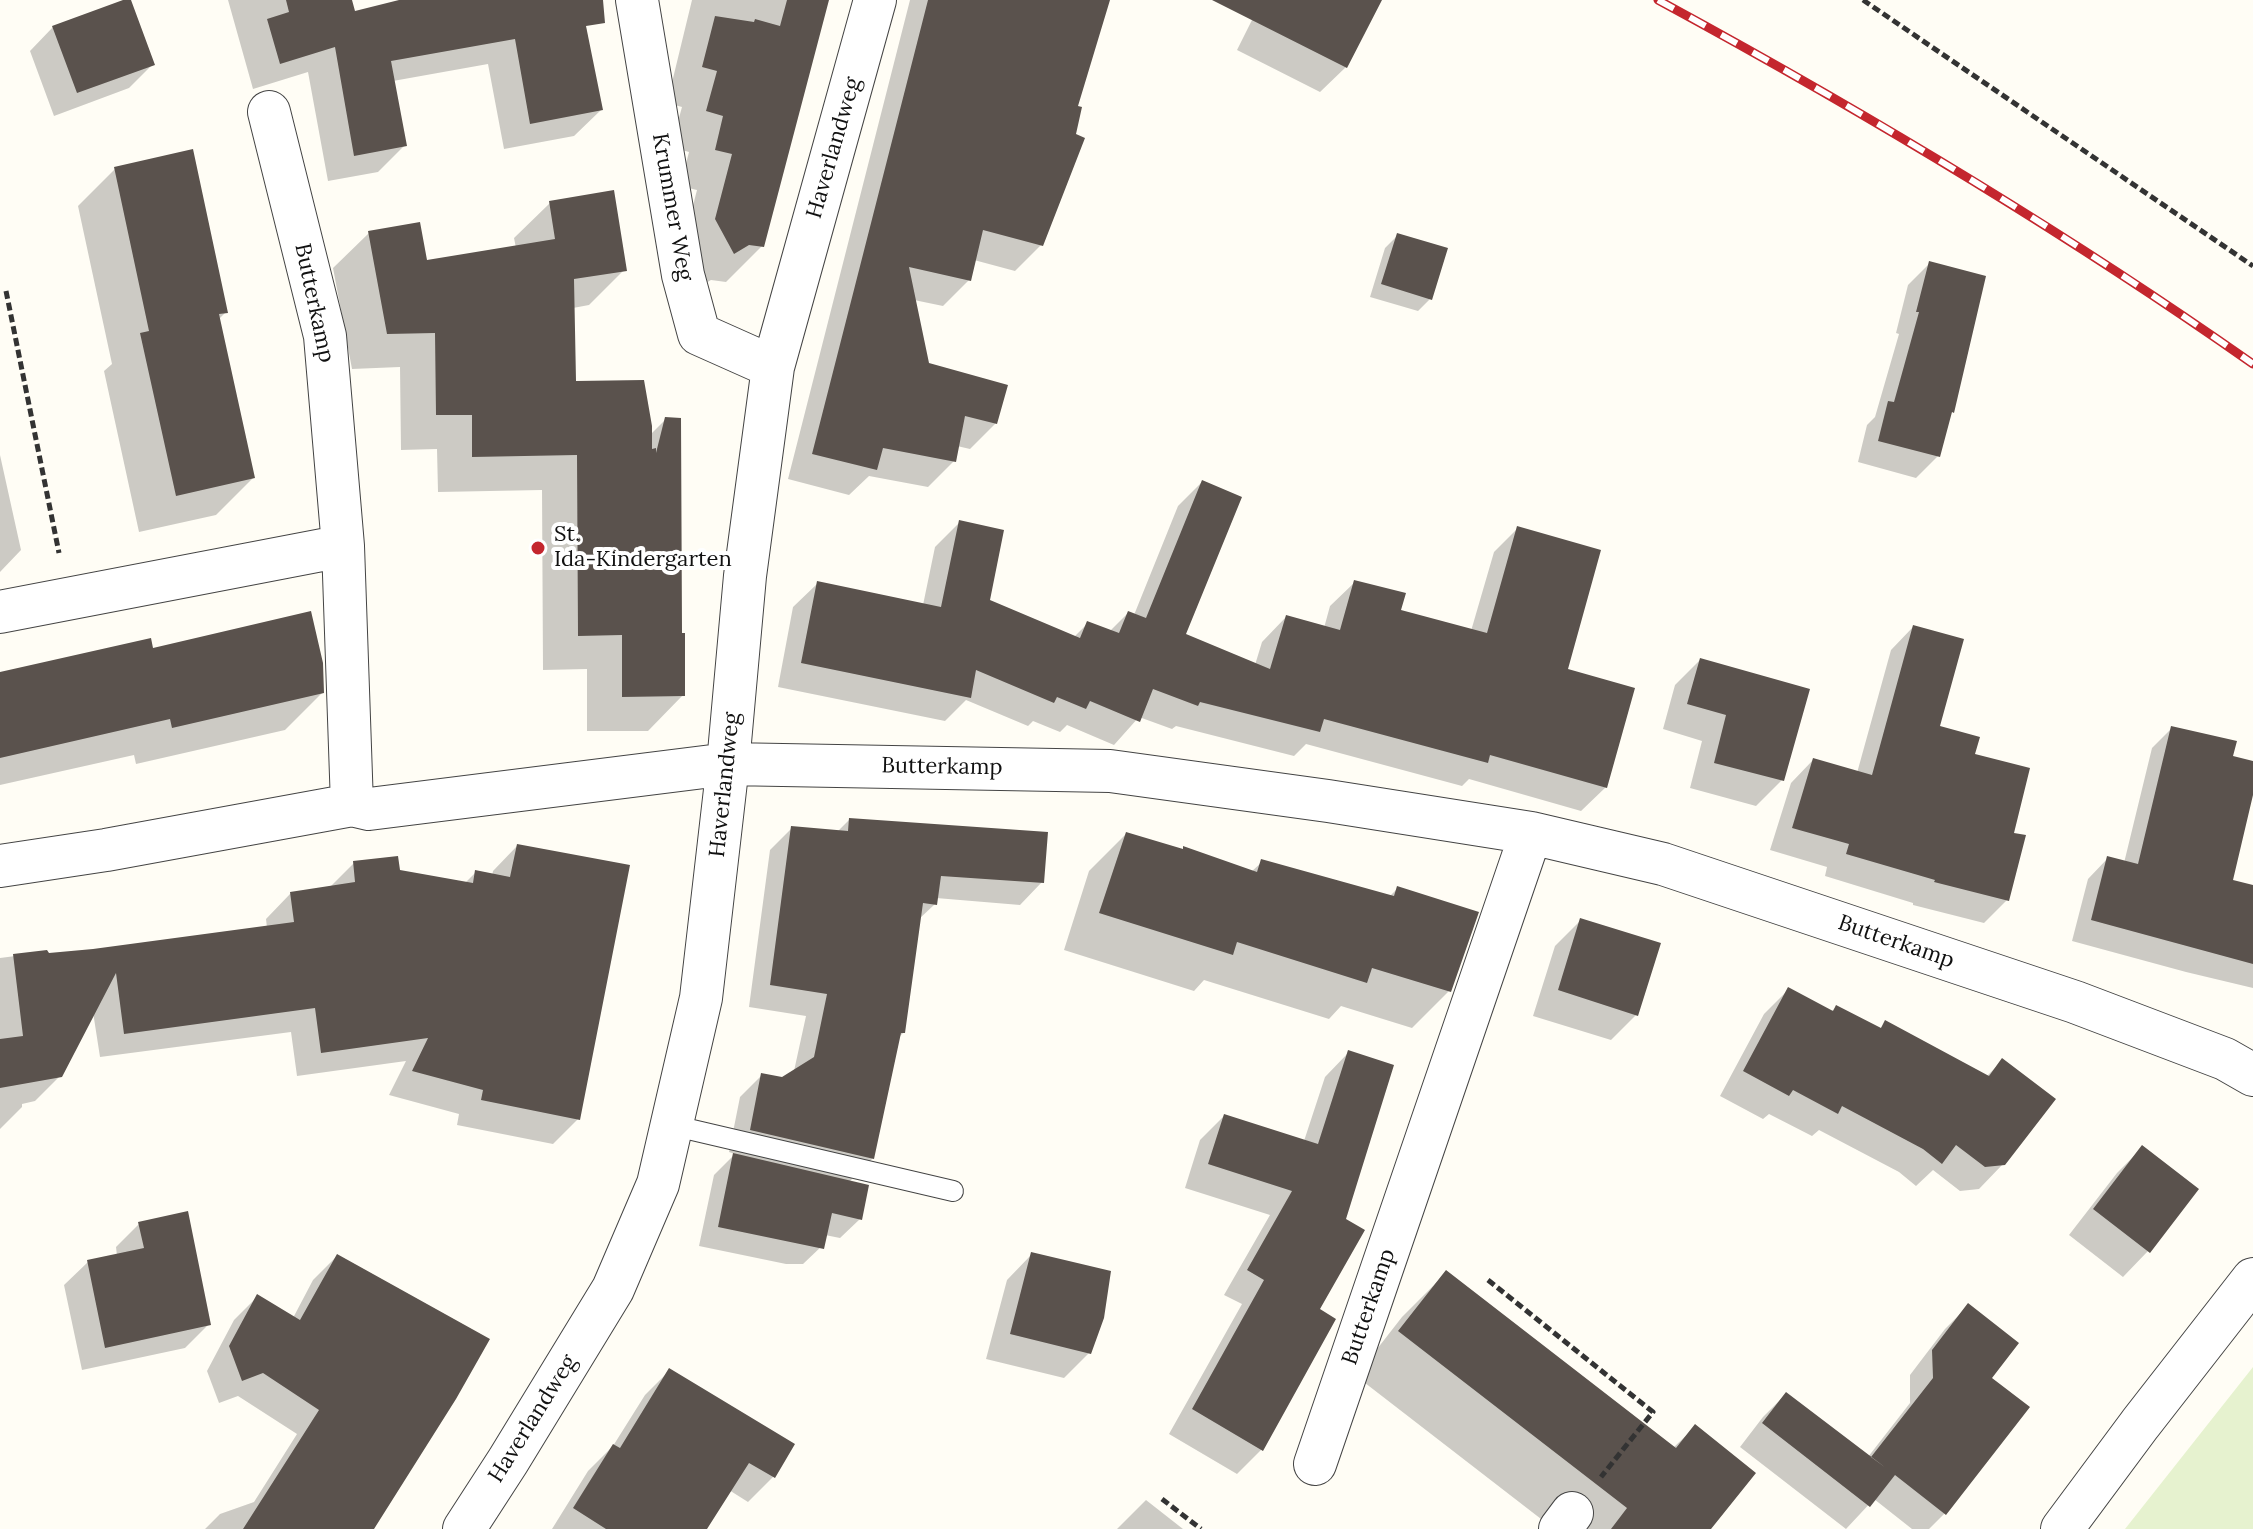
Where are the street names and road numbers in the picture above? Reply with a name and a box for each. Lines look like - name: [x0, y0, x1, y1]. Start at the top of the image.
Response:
- street label: Haverlandweg: [801, 74, 867, 222]
- street label: Krummer Weg: [646, 131, 698, 283]
- street label: Butterkamp: [288, 241, 340, 365]
- street label: Haverlandweg: [704, 711, 746, 859]
- street label: Butterkamp: [881, 753, 1003, 781]
- street label: Butterkamp: [1834, 910, 1958, 974]
- street label: Butterkamp: [1337, 1245, 1401, 1369]
- street label: Haverlandweg: [483, 1350, 583, 1488]

